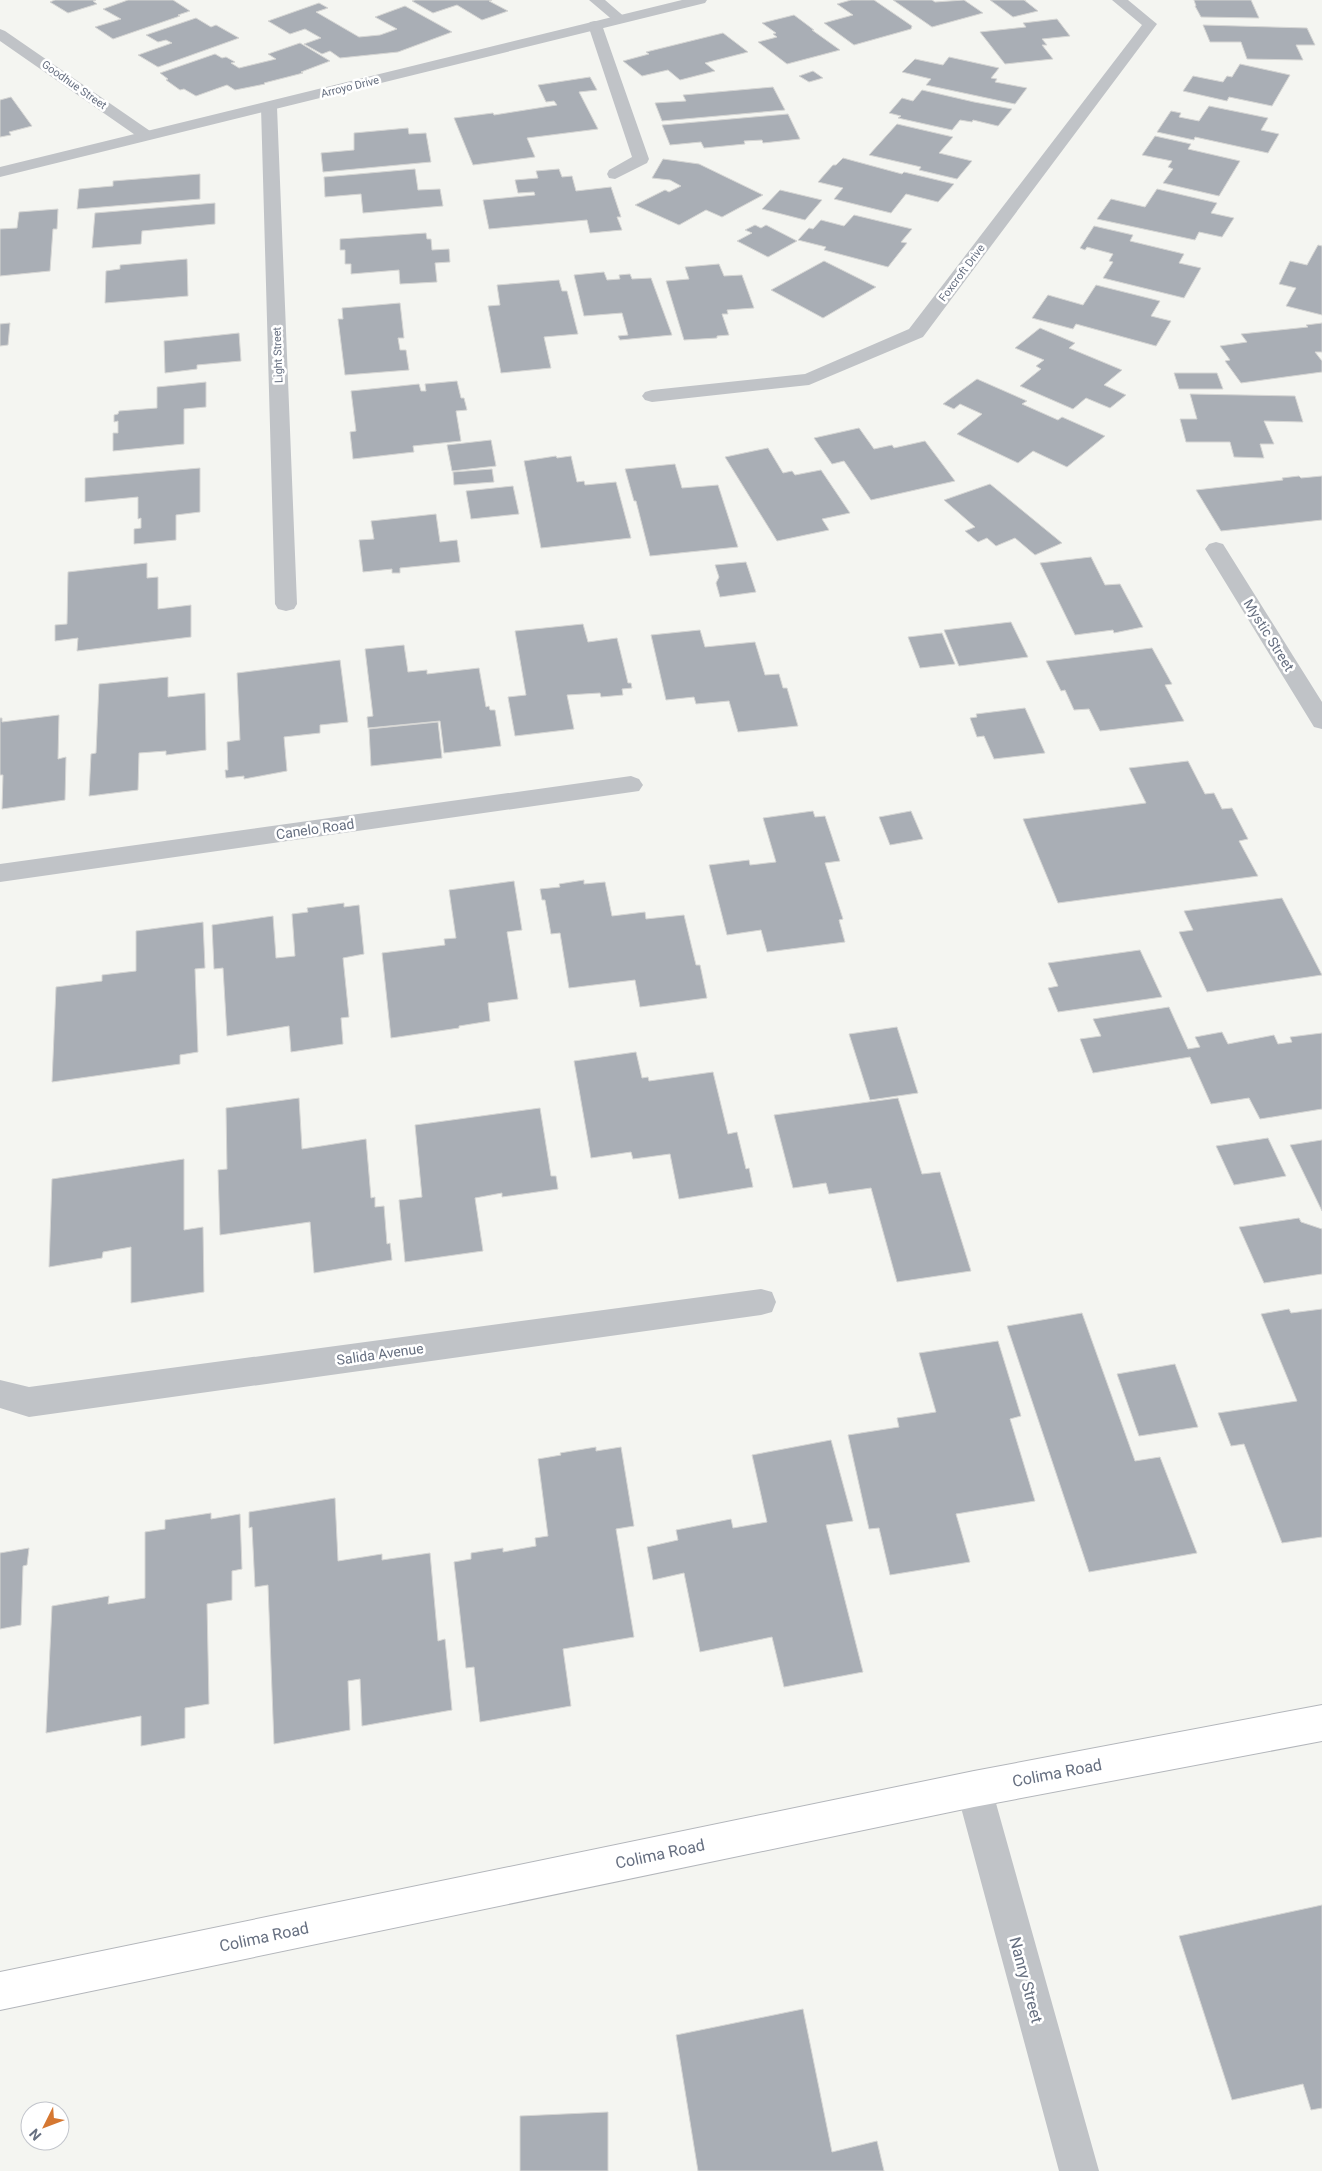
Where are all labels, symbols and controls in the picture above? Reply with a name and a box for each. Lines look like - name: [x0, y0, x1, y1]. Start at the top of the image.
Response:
- street label: Goodhue Street: [39, 58, 109, 112]
- street label: Arroyo Drive: [320, 73, 381, 101]
- street label: Foxcroft Drive: [936, 242, 988, 304]
- street label: Light Street: [271, 326, 285, 383]
- street label: Mystic Street: [1241, 596, 1298, 674]
- street label: Canelo Road: [275, 816, 355, 842]
- street label: Salida Avenue: [336, 1340, 424, 1368]
- street label: Colima Road: [1011, 1755, 1103, 1791]
- street label: Colima Road: [614, 1835, 706, 1873]
- street label: Colima Road: [218, 1918, 310, 1956]
- street label: Nanry Street: [1005, 1935, 1047, 2025]
- north arrow: [20, 2101, 70, 2151]
- text: N: [26, 2126, 45, 2144]

